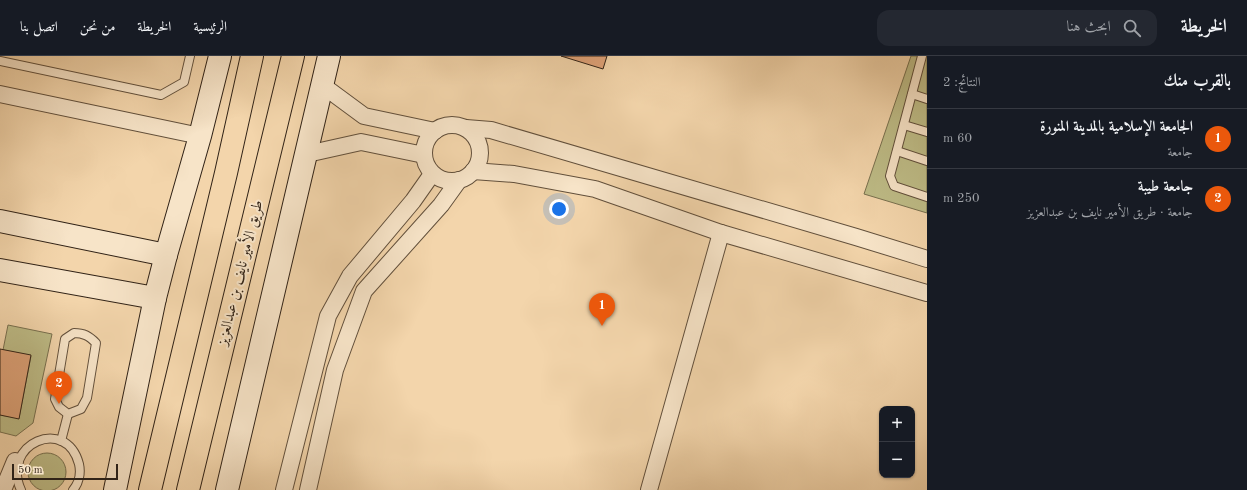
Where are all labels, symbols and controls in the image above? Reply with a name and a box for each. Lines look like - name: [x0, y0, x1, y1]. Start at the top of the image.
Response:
- search box: [877, 10, 1157, 46]
- icon: search: [1121, 17, 1143, 39]
- text: الخريطة: [1181, 18, 1227, 37]
- text: اتصل بنا: [20, 20, 58, 34]
- text: من نحن: [80, 20, 115, 34]
- text: الخريطة: [137, 20, 171, 34]
- text: الرئيسية: [193, 20, 227, 34]
- text: ابحث هنا: [1067, 20, 1111, 35]
- text: بالقرب منك: [1163, 73, 1231, 90]
- text: النتائج: 2: [943, 76, 981, 89]
- text: الجامعة الإسلامية بالمدينة المنورة: [1040, 120, 1193, 135]
- text: 60 m: [943, 132, 972, 145]
- text: 1: [1214, 132, 1222, 145]
- text: جامعة: [1167, 146, 1193, 159]
- text: جامعة طيبة: [1138, 180, 1193, 195]
- text: 250 m: [943, 192, 980, 205]
- text: 2: [1214, 192, 1222, 205]
- street label: طريق الأمير نايف بن عبدالعزيز: [210, 198, 267, 349]
- your location: [549, 199, 569, 219]
- text: جامعة · طريق الأمير نايف بن عبدالعزيز: [1027, 206, 1193, 219]
- pin: 1: [589, 293, 615, 326]
- pin: 2: [46, 371, 72, 404]
- map controls: [879, 406, 915, 478]
- button: +: [879, 406, 915, 442]
- button: −: [879, 442, 915, 478]
- scale bar: [12, 462, 118, 481]
- text: 50 m: [18, 465, 43, 476]

